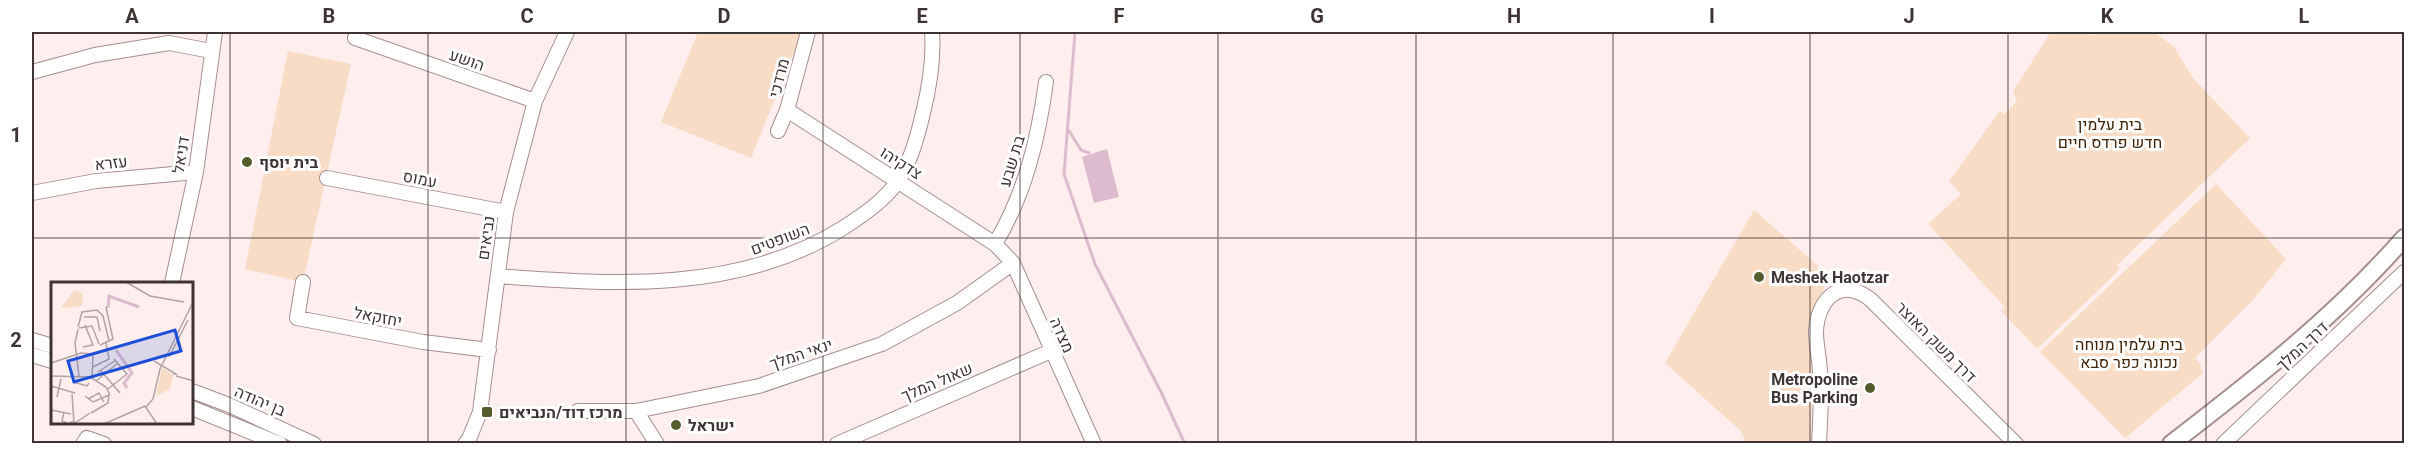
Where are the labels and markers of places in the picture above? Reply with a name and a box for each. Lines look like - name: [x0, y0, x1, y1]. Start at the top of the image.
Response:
- place label: בית יוסף: [259, 153, 319, 172]
- marker: בית יוסף: [240, 155, 254, 169]
- place label: Meshek Haotzar: [1771, 268, 1889, 287]
- marker: Meshek Haotzar: [1752, 270, 1766, 284]
- place label: Metropoline Bus Parking: [1771, 370, 1858, 407]
- marker: Metropoline Bus Parking: [1863, 381, 1877, 395]
- place label: מרכז דוד/הנביאים: [499, 403, 623, 422]
- marker: מרכז דוד/הנביאים: [480, 405, 494, 419]
- place label: ישראל: [688, 416, 735, 435]
- marker: ישראל: [669, 418, 683, 432]

